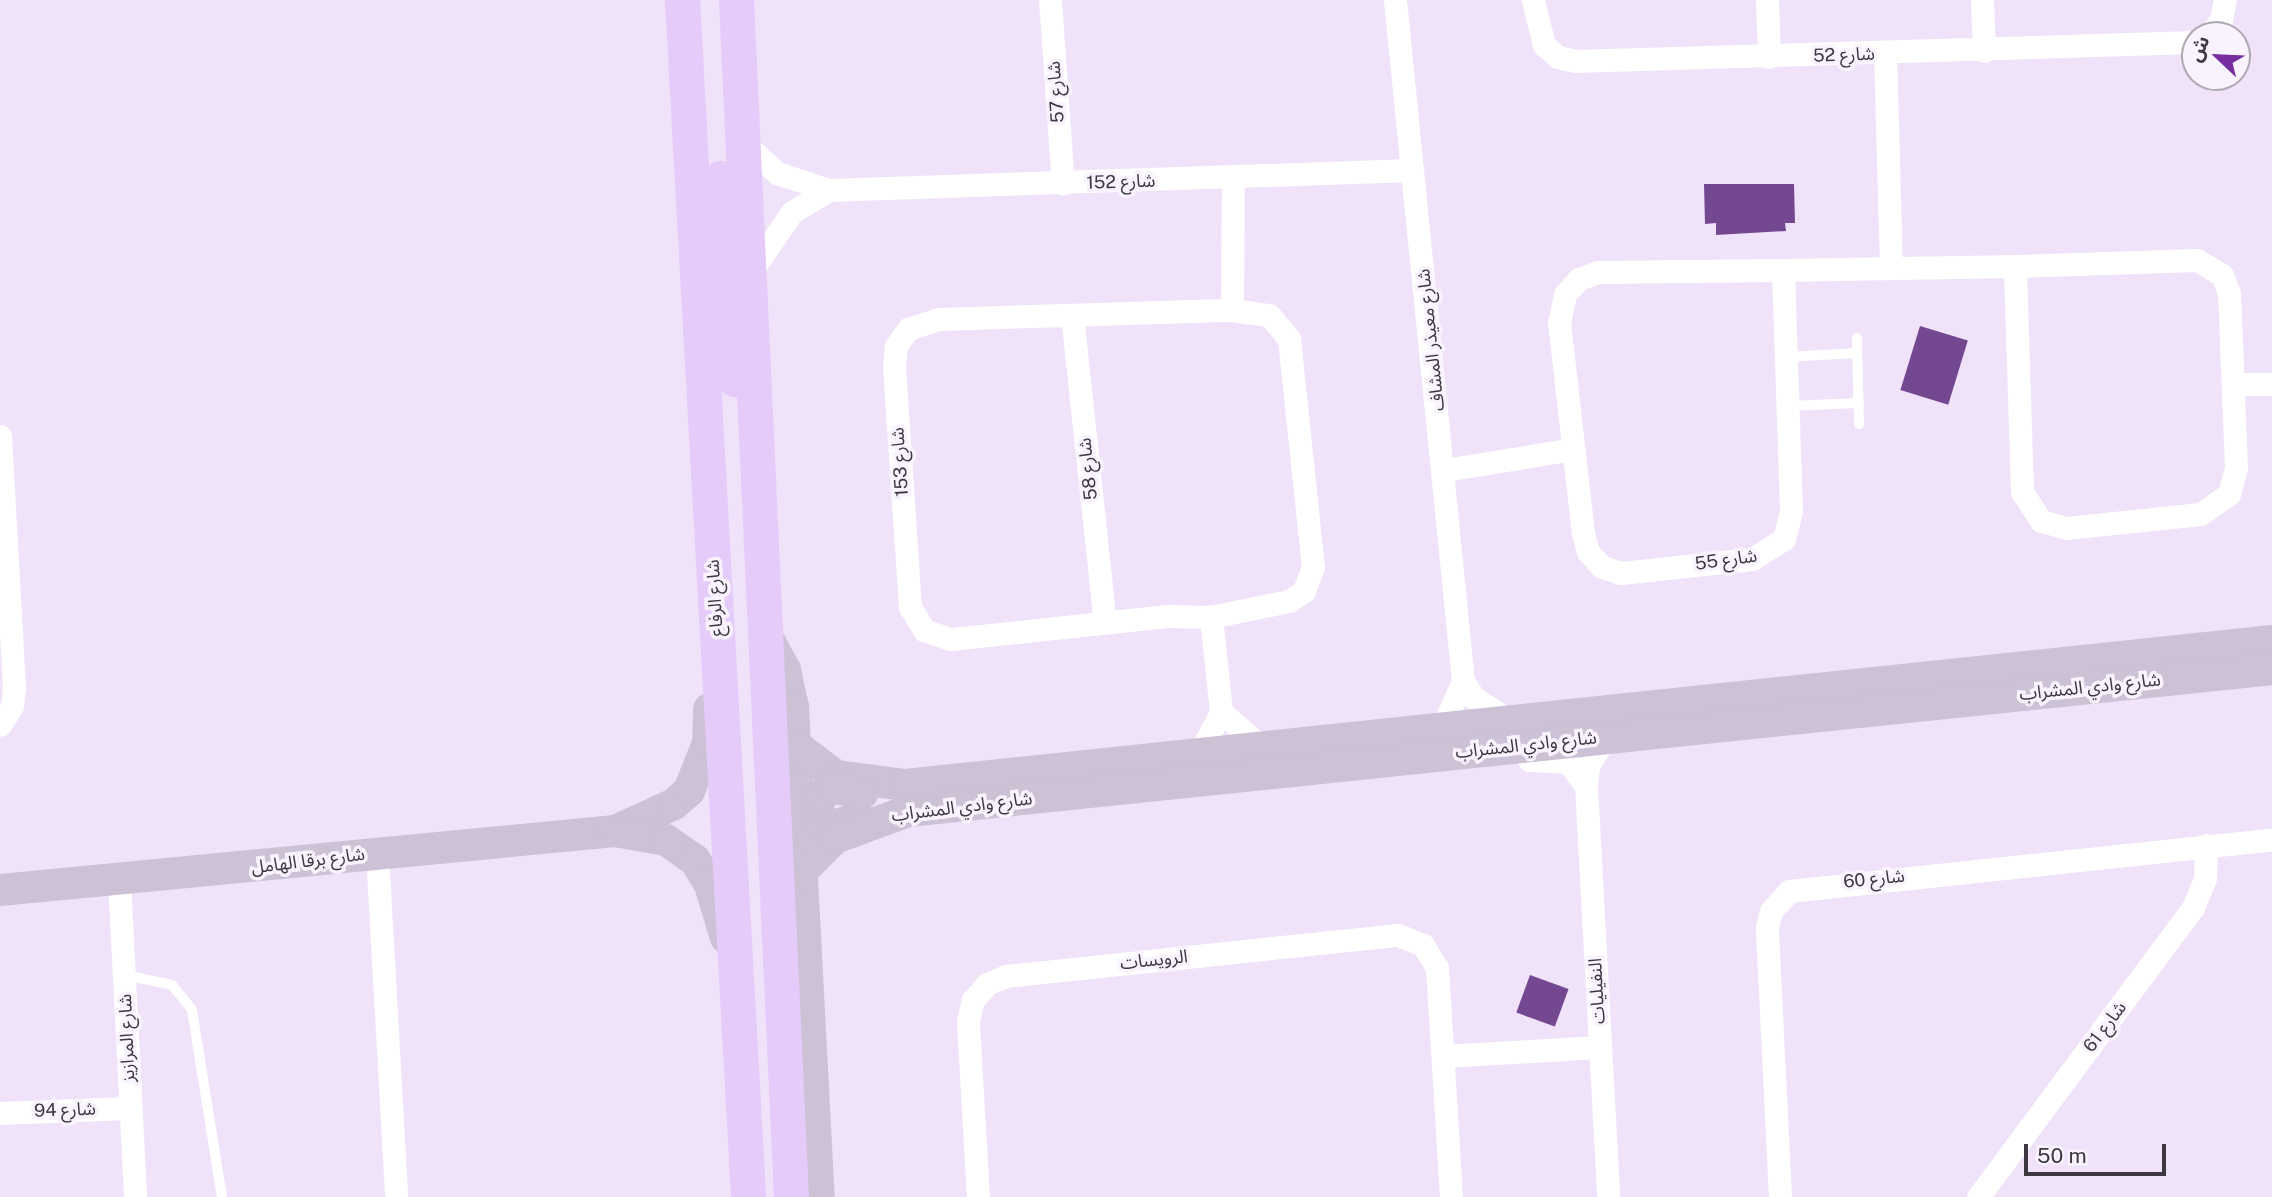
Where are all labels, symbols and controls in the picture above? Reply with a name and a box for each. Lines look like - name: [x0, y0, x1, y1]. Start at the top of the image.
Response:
- north arrow: [2181, 21, 2251, 91]
- text: ش: [2183, 32, 2214, 65]
- street label: شارع 52: [1813, 43, 1875, 67]
- street label: شارع 57: [1043, 60, 1069, 124]
- street label: شارع 152: [1086, 170, 1156, 194]
- street label: شارع معيذر المشاف: [1413, 268, 1449, 412]
- street label: شارع 153: [887, 427, 913, 497]
- street label: شارع 58: [1074, 437, 1102, 501]
- street label: شارع 55: [1694, 545, 1758, 575]
- street label: شارع الرفاع: [702, 559, 728, 637]
- street label: شارع وادي المشراب: [2018, 669, 2162, 705]
- street label: شارع وادي المشراب: [1454, 727, 1598, 763]
- street label: شارع وادي المشراب: [890, 788, 1034, 826]
- street label: شارع برقا الهامل: [250, 843, 366, 879]
- street label: شارع 60: [1842, 865, 1906, 893]
- street label: الرويسات: [1119, 946, 1189, 974]
- street label: النفيليات: [1584, 957, 1610, 1025]
- street label: شارع المرازيز: [115, 993, 139, 1083]
- street label: شارع 61: [2079, 997, 2131, 1057]
- street label: شارع 94: [34, 1098, 96, 1122]
- scale bar: [2027, 1130, 2169, 1174]
- text: 50 m: [2037, 1143, 2087, 1168]

